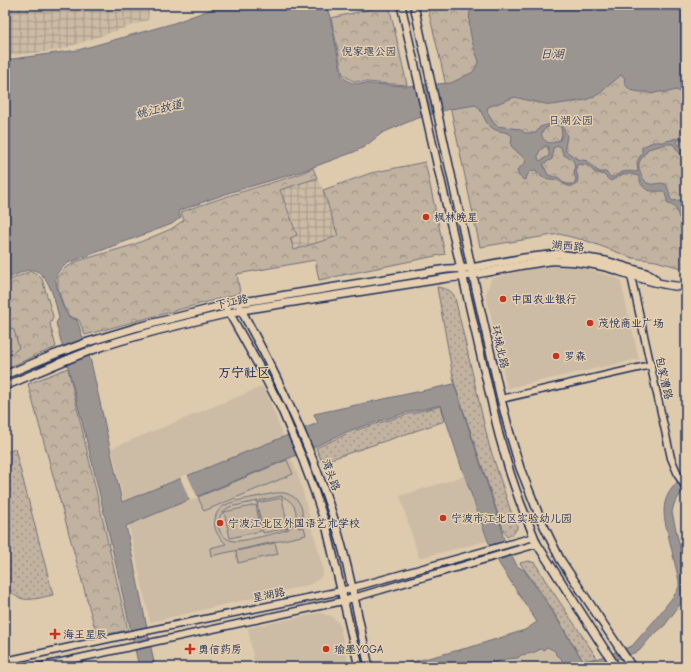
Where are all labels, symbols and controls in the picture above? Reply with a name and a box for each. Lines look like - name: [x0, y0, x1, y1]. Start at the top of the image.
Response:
- park label: 倪家堰公园: [342, 45, 397, 58]
- water label: 日湖: [540, 47, 565, 61]
- water label: 姚江故道: [134, 97, 185, 121]
- park label: 日湖公园: [549, 114, 593, 127]
- place label: 枫林晚星: [434, 211, 478, 224]
- marker: 枫林晚星: [421, 212, 431, 222]
- street label: 湖西路: [551, 238, 585, 254]
- street label: 下江路: [215, 292, 249, 312]
- place label: 中国农业银行: [511, 293, 577, 306]
- marker: 中国农业银行: [498, 294, 508, 304]
- place label: 茂悦商业广场: [598, 317, 664, 330]
- marker: 茂悦商业广场: [585, 318, 595, 328]
- street label: 环城北路: [489, 324, 511, 370]
- place label: 罗森: [564, 350, 586, 363]
- marker: 罗森: [551, 351, 561, 361]
- street label: 包家漕路: [653, 355, 675, 401]
- district label: 万宁社区: [218, 365, 270, 380]
- street label: 湾头路: [319, 457, 343, 493]
- place label: 宁波市江北区实验幼儿园: [451, 512, 572, 525]
- marker: 宁波市江北区实验幼儿园: [438, 513, 448, 523]
- place label: 宁波江北区外国语艺术学校: [228, 517, 360, 530]
- marker: 宁波江北区外国语艺术学校: [215, 518, 225, 528]
- street label: 星湖路: [252, 585, 286, 605]
- place label: 海王星辰: [63, 628, 107, 641]
- marker: 海王星辰: [50, 629, 60, 639]
- place label: 勇信药房: [198, 643, 242, 656]
- place label: 瑜墨YOGA: [334, 643, 384, 656]
- marker: 勇信药房: [185, 644, 195, 654]
- marker: 瑜墨YOGA: [321, 644, 331, 654]

